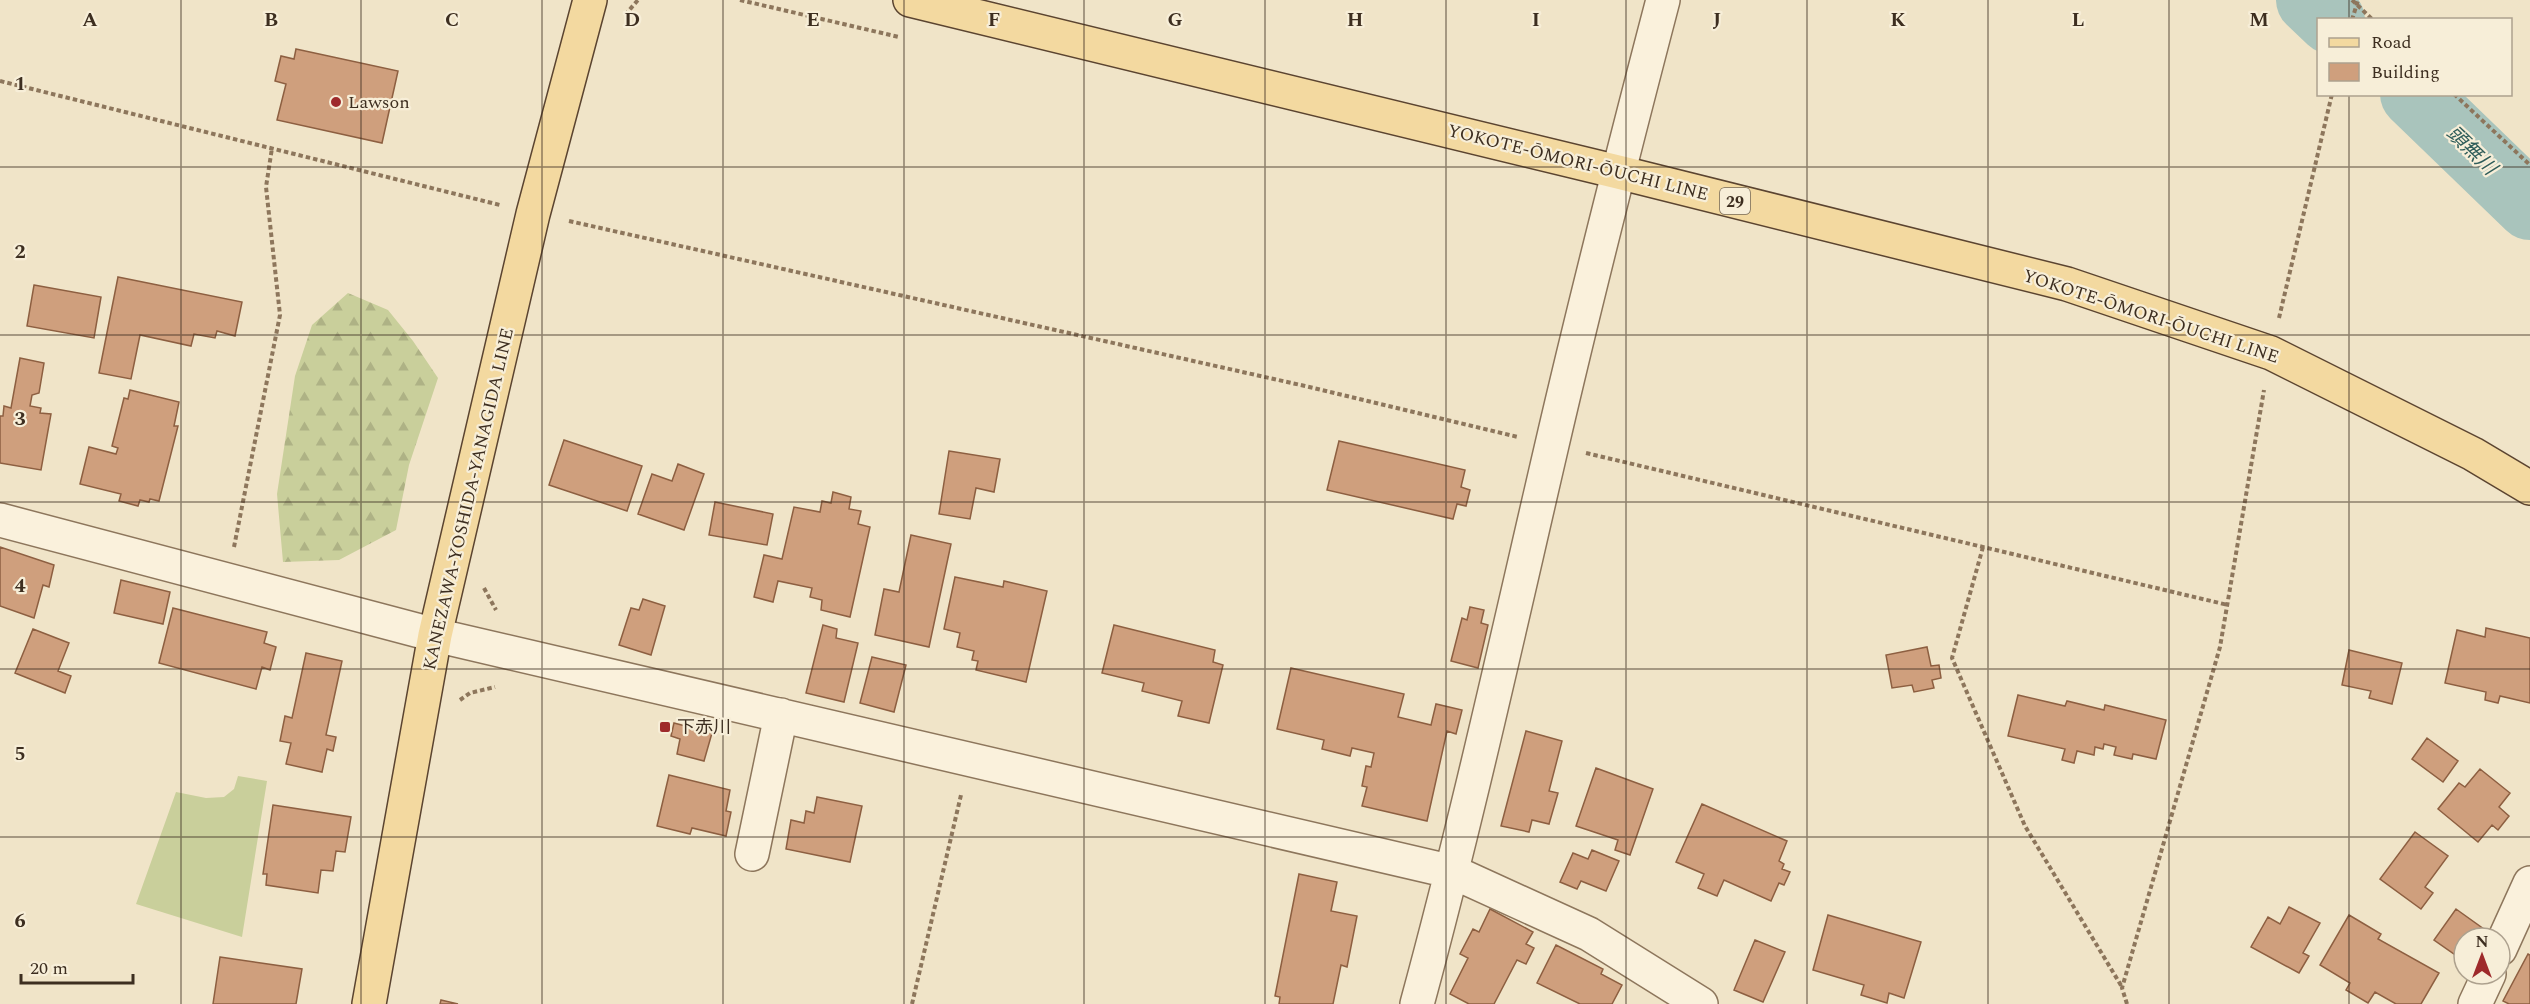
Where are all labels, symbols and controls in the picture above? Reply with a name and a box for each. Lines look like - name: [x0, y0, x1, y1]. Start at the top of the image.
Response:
- text: A: [82, 5, 98, 35]
- text: B: [264, 5, 278, 35]
- text: C: [445, 5, 459, 35]
- text: D: [624, 5, 640, 35]
- text: E: [806, 5, 820, 35]
- text: F: [988, 5, 1000, 35]
- text: G: [1167, 5, 1183, 35]
- text: H: [1347, 5, 1363, 35]
- text: I: [1532, 5, 1540, 35]
- text: J: [1713, 5, 1721, 35]
- text: K: [1890, 5, 1906, 35]
- text: L: [2072, 5, 2084, 35]
- text: M: [2249, 5, 2269, 35]
- legend: [2317, 18, 2512, 96]
- text: Road: [2371, 29, 2412, 56]
- text: Building: [2371, 59, 2440, 86]
- text: 1: [14, 69, 26, 99]
- place label: Lawson: [348, 89, 410, 116]
- marker: Lawson: [329, 95, 343, 109]
- street label: YOKOTE-ŌMORI-ŌUCHI LINE: [1445, 117, 1711, 208]
- water label: 頭無川: [2439, 119, 2505, 184]
- road number: 29: [1720, 188, 1750, 214]
- text: 2: [14, 237, 26, 267]
- street label: YOKOTE-ŌMORI-ŌUCHI LINE: [2019, 262, 2282, 371]
- street label: KANEZAWA-YOSHIDA-YANAGIDA LINE: [416, 325, 521, 673]
- text: 3: [14, 404, 26, 434]
- text: 4: [14, 571, 26, 601]
- place label: 下赤川: [677, 714, 731, 741]
- marker: 下赤川: [658, 720, 672, 734]
- text: 5: [14, 739, 26, 769]
- text: 6: [14, 906, 26, 936]
- north arrow: [2452, 926, 2512, 986]
- text: N: [2475, 930, 2489, 954]
- scale bar: [21, 947, 134, 985]
- text: 20 m: [30, 955, 68, 982]

